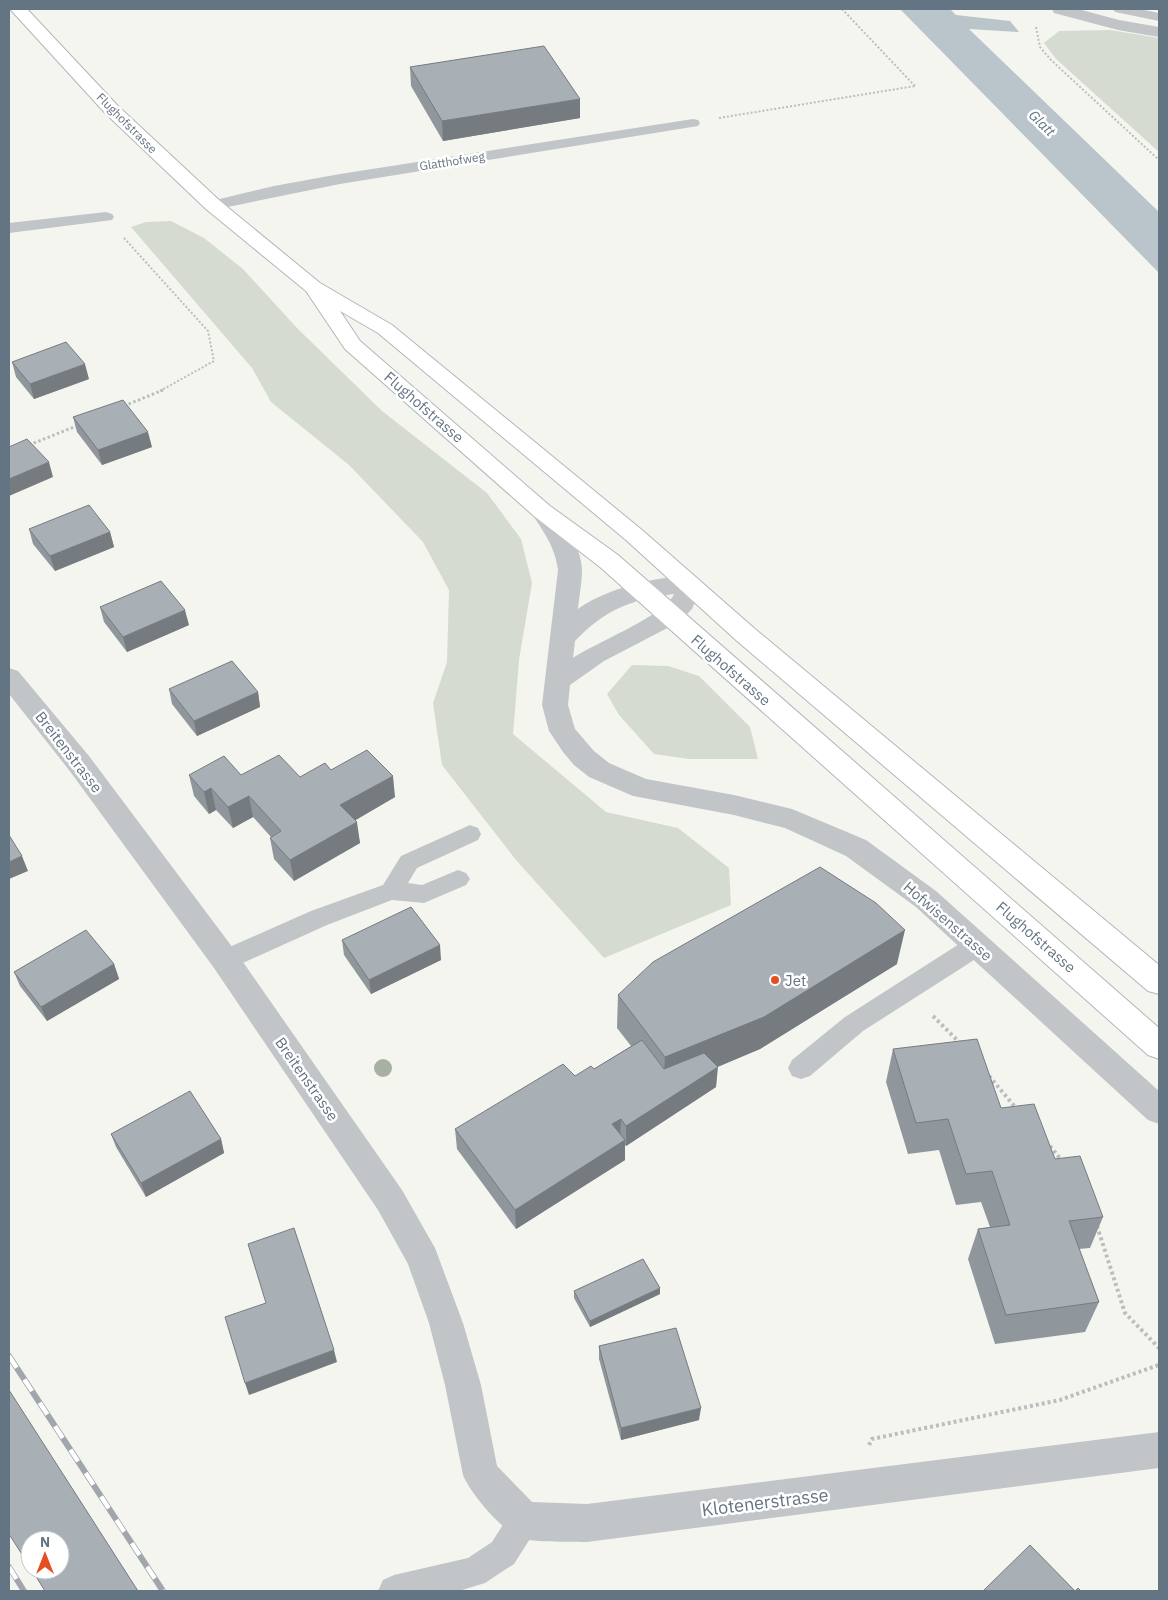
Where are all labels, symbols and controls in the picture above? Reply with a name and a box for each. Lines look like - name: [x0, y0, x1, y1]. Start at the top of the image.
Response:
- street label: Flughofstrasse: [94, 90, 161, 157]
- water label: Glatt: [1025, 106, 1059, 140]
- street label: Glatthofweg: [418, 148, 486, 174]
- street label: Flughofstrasse: [380, 367, 468, 447]
- street label: Flughofstrasse: [687, 630, 775, 710]
- street label: Breitenstrasse: [31, 708, 107, 796]
- street label: Hofwisenstrasse: [900, 877, 996, 965]
- street label: Flughofstrasse: [992, 897, 1080, 977]
- place label: Jet: [785, 971, 806, 990]
- marker: Jet: [769, 974, 781, 986]
- street label: Breitenstrasse: [271, 1033, 343, 1125]
- street label: Klotenerstrasse: [700, 1483, 830, 1521]
- north arrow: [20, 1530, 70, 1580]
- text: N: [40, 1533, 50, 1551]

